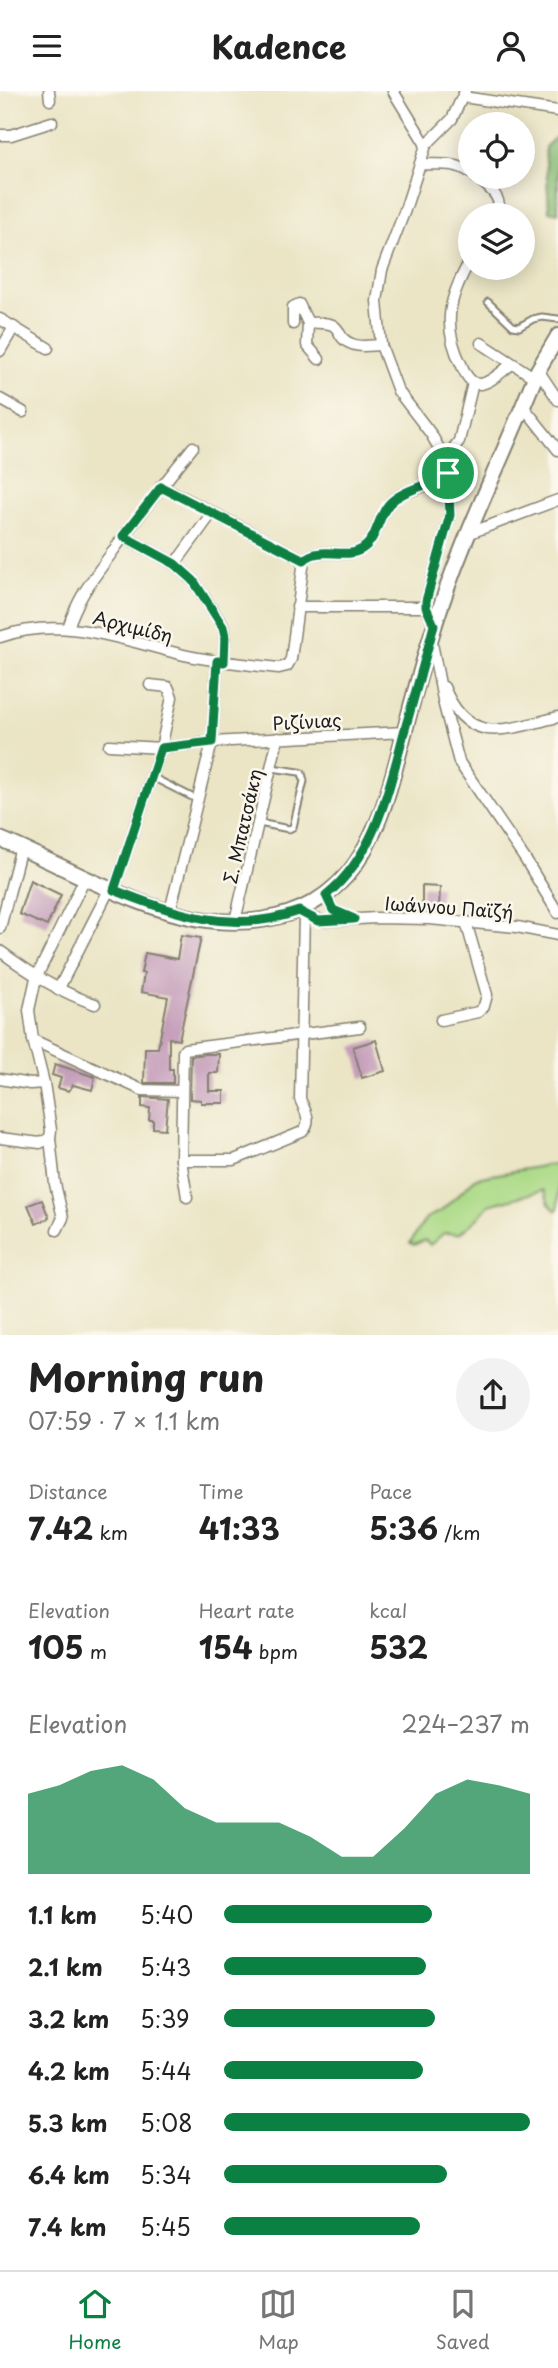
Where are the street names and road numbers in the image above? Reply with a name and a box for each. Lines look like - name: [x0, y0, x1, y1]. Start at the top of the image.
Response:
- street label: Αρχιμίδη: [90, 603, 176, 649]
- street label: Ριζίνιας: [272, 706, 342, 736]
- street label: Σ. Μπατσάκη: [216, 766, 268, 886]
- street label: Ιωάννου Παϊζή: [384, 889, 514, 925]

